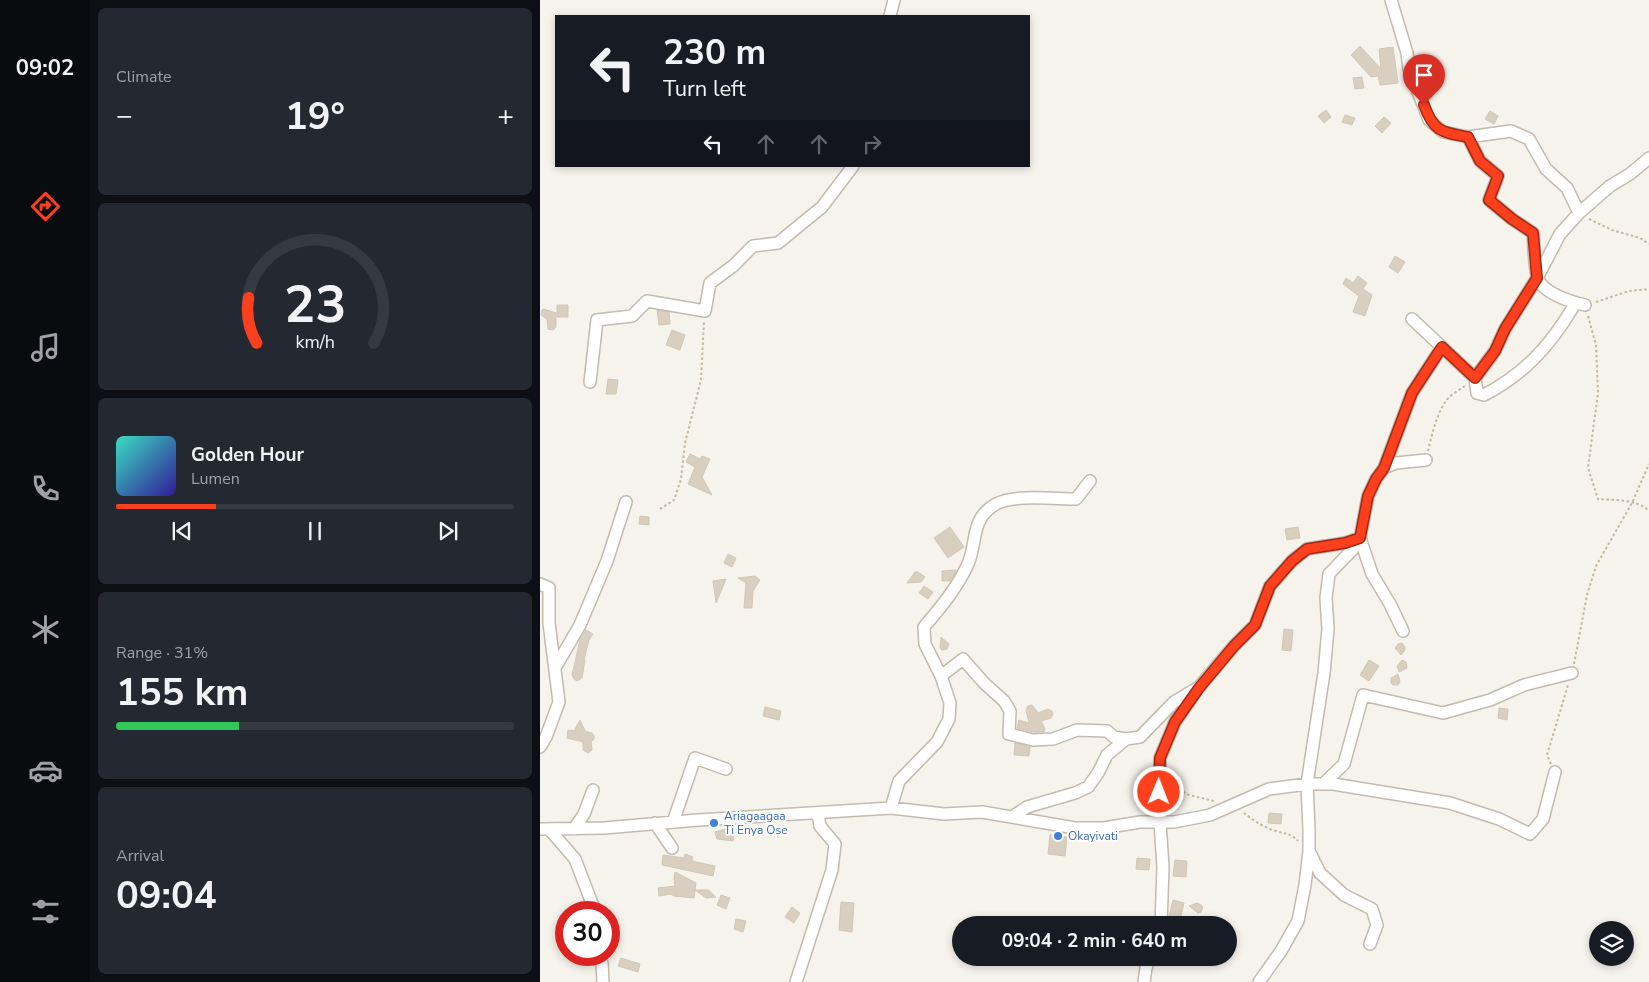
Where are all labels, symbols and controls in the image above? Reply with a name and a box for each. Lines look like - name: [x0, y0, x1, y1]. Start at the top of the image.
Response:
- text: 230 m: [663, 29, 766, 76]
- icon: left: [580, 35, 645, 100]
- text: 09:02: [16, 53, 74, 83]
- pin: [1403, 54, 1445, 105]
- icon: arrive: [1410, 61, 1438, 89]
- text: Climate: [116, 66, 171, 88]
- text: Turn left: [663, 74, 746, 104]
- text: 19°: [285, 91, 345, 142]
- text: −: [116, 97, 133, 135]
- text: +: [497, 97, 514, 135]
- icon: left: [699, 130, 727, 158]
- icon: ahead: [752, 130, 780, 158]
- icon: ahead: [805, 130, 833, 158]
- icon: right: [858, 130, 886, 158]
- icon: directions: [28, 189, 63, 224]
- text: 23: [284, 269, 346, 340]
- icon: music: [28, 330, 63, 365]
- text: km/h: [295, 330, 335, 354]
- text: Golden Hour: [191, 442, 304, 468]
- text: Lumen: [191, 468, 240, 490]
- icon: phone: [28, 471, 63, 506]
- icon: previous: [168, 517, 196, 545]
- icon: pause: [301, 517, 329, 545]
- icon: next: [434, 517, 462, 545]
- icon: climate: [28, 612, 63, 647]
- text: Range · 31%: [116, 642, 208, 664]
- text: 155 km: [116, 667, 248, 718]
- icon: car: [28, 753, 63, 788]
- position arrow: [1132, 765, 1184, 817]
- place label: Ariagaagaa Ti Enya Ose: [724, 808, 788, 838]
- marker: Ariagaagaa Ti Enya Ose: [708, 817, 720, 829]
- place label: Okayivati: [1068, 828, 1118, 844]
- marker: Okayivati: [1052, 830, 1064, 842]
- text: Arrival: [116, 845, 164, 867]
- text: 09:04: [116, 870, 217, 921]
- icon: filters: [28, 894, 63, 929]
- speed limit sign: 30: [555, 901, 620, 966]
- map controls: [1589, 921, 1634, 966]
- button: layers: [1589, 921, 1634, 966]
- text: 09:04 · 2 min · 640 m: [1002, 928, 1187, 954]

